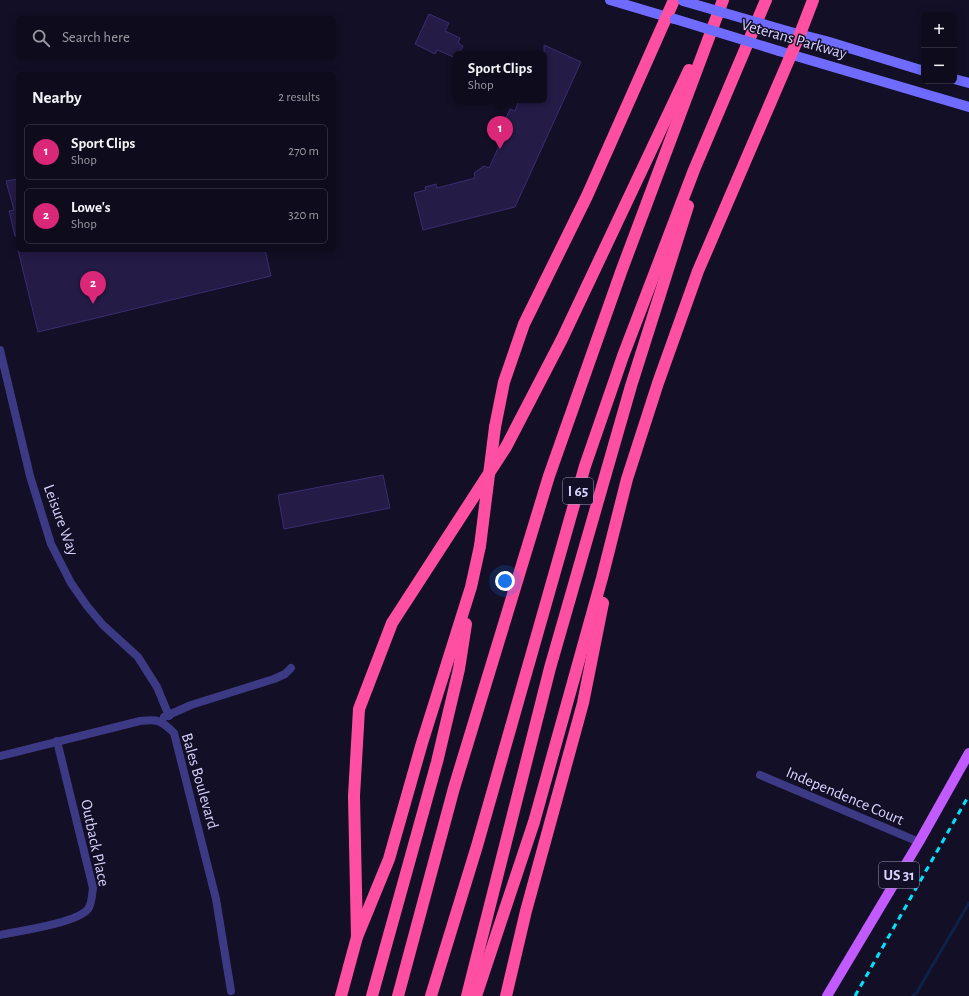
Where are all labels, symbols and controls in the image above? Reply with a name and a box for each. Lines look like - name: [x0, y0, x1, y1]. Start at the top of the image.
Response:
- map controls: [921, 12, 957, 84]
- button: +: [921, 12, 957, 48]
- search box: [16, 16, 336, 60]
- street label: Veterans Parkway: [739, 16, 849, 63]
- icon: search: [30, 27, 52, 49]
- text: Search here: [62, 30, 130, 45]
- button: −: [921, 48, 957, 84]
- popup: [453, 51, 547, 103]
- text: Sport Clips: [468, 61, 532, 76]
- text: Shop: [468, 79, 494, 92]
- text: Nearby: [32, 89, 82, 106]
- text: 2 results: [278, 91, 320, 104]
- pin: 1: [487, 116, 513, 149]
- text: Sport Clips: [71, 136, 135, 151]
- text: 1: [44, 145, 48, 158]
- text: 270 m: [288, 145, 319, 158]
- text: Shop: [71, 154, 97, 167]
- text: Lowe's: [71, 200, 110, 215]
- text: 2: [43, 209, 49, 222]
- text: 320 m: [288, 209, 319, 222]
- text: Shop: [71, 218, 97, 231]
- pin: 2: [80, 271, 106, 304]
- road number: I 65: [563, 478, 593, 504]
- street label: Leisure Way: [40, 482, 81, 558]
- your location: [495, 571, 515, 591]
- street label: Bales Boulevard: [179, 731, 221, 831]
- street label: Independence Court: [784, 764, 906, 828]
- street label: Outback Place: [78, 798, 112, 888]
- road number: US 31: [879, 862, 919, 888]

